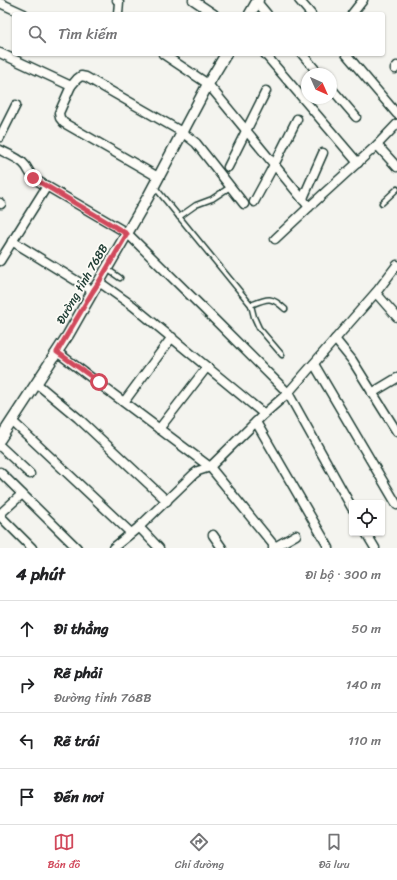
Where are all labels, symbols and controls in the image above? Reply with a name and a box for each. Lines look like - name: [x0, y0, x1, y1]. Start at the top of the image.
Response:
- search box: [12, 12, 385, 56]
- text: Tìm kiếm: [58, 21, 117, 47]
- icon: search: [26, 23, 48, 45]
- north arrow: [301, 68, 337, 104]
- route end: [24, 169, 42, 187]
- street label: Đường tỉnh 768B: [50, 239, 114, 328]
- route start: [90, 373, 108, 391]
- map controls: [349, 500, 385, 536]
- button: locate: [349, 500, 385, 536]
- text: 4 phút: [16, 559, 65, 589]
- text: Đi bộ · 300 m: [305, 563, 381, 586]
- text: Đi thẳng: [54, 616, 109, 642]
- text: 50 m: [351, 617, 381, 640]
- icon: ahead: [16, 618, 38, 640]
- text: Rẽ phải: [54, 660, 102, 686]
- text: 140 m: [346, 673, 381, 696]
- icon: right: [16, 674, 38, 696]
- text: Đường tỉnh 768B: [54, 686, 151, 709]
- text: Rẽ trái: [54, 728, 99, 754]
- text: 110 m: [348, 729, 381, 752]
- icon: left: [16, 730, 38, 752]
- text: Đến nơi: [54, 784, 104, 810]
- icon: arrive: [16, 786, 38, 808]
- tab: Bản đồ: [47, 831, 80, 874]
- tab: Chỉ đường: [175, 831, 224, 874]
- tab: Đã lưu: [319, 831, 350, 874]

